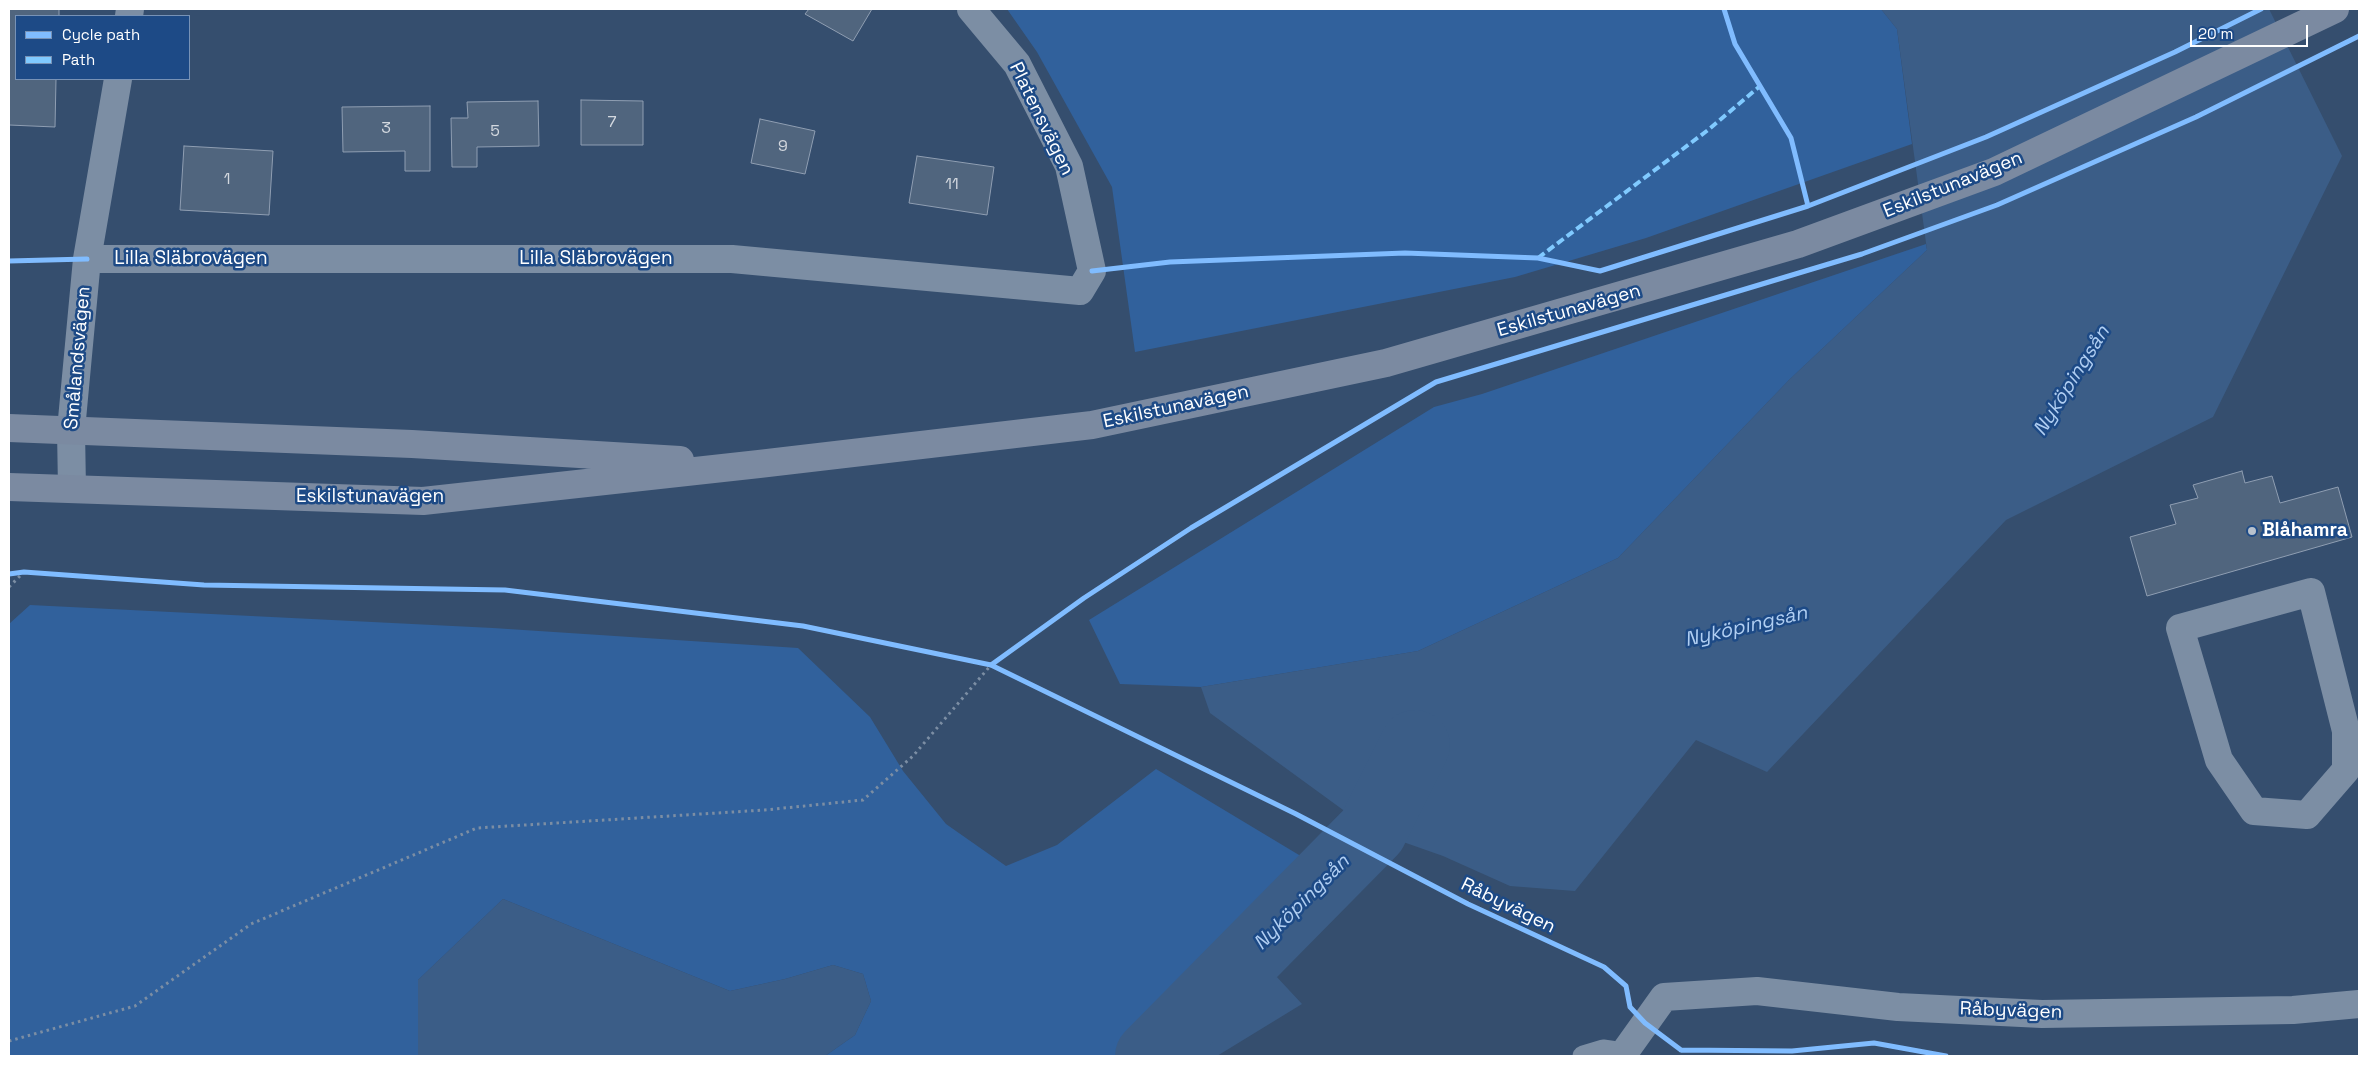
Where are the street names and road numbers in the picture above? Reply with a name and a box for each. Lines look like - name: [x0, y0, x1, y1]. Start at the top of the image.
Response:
- street label: Platensvägen: [1004, 59, 1078, 179]
- street label: Eskilstunavägen: [1880, 147, 2026, 223]
- street label: Lilla Släbrovägen: [114, 248, 268, 270]
- street label: Lilla Släbrovägen: [519, 248, 673, 270]
- street label: Eskilstunavägen: [1495, 280, 1643, 342]
- street label: Smålandsvägen: [60, 285, 96, 431]
- street label: Eskilstunavägen: [1101, 380, 1251, 434]
- street label: Eskilstunavägen: [296, 486, 444, 508]
- street label: Råbyvägen: [1457, 873, 1559, 939]
- street label: Råbyvägen: [1959, 998, 2063, 1024]

